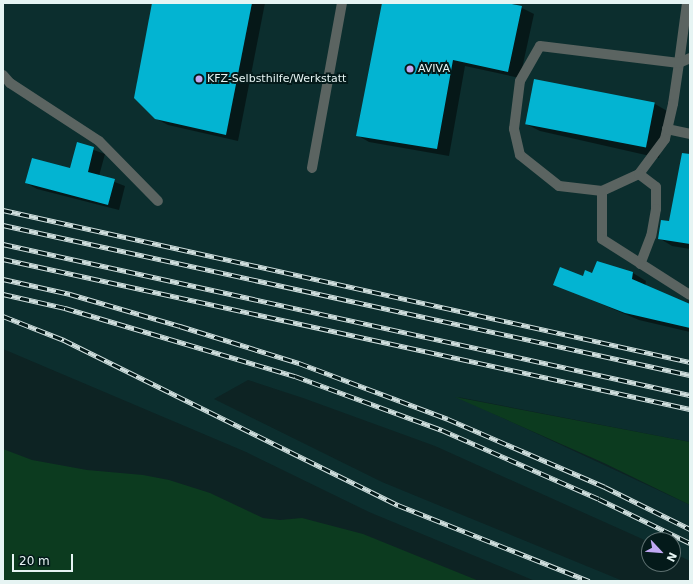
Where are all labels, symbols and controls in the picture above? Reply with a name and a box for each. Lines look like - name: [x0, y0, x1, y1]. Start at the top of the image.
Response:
- place label: AVIVA: [418, 62, 450, 76]
- marker: AVIVA: [405, 64, 415, 74]
- place label: KFZ-Selbsthilfe/Werkstatt: [207, 72, 346, 86]
- marker: KFZ-Selbsthilfe/Werkstatt: [194, 74, 204, 84]
- north arrow: [641, 532, 681, 572]
- scale bar: [14, 546, 75, 572]
- text: N: [663, 550, 679, 564]
- text: 20 m: [19, 554, 50, 568]

